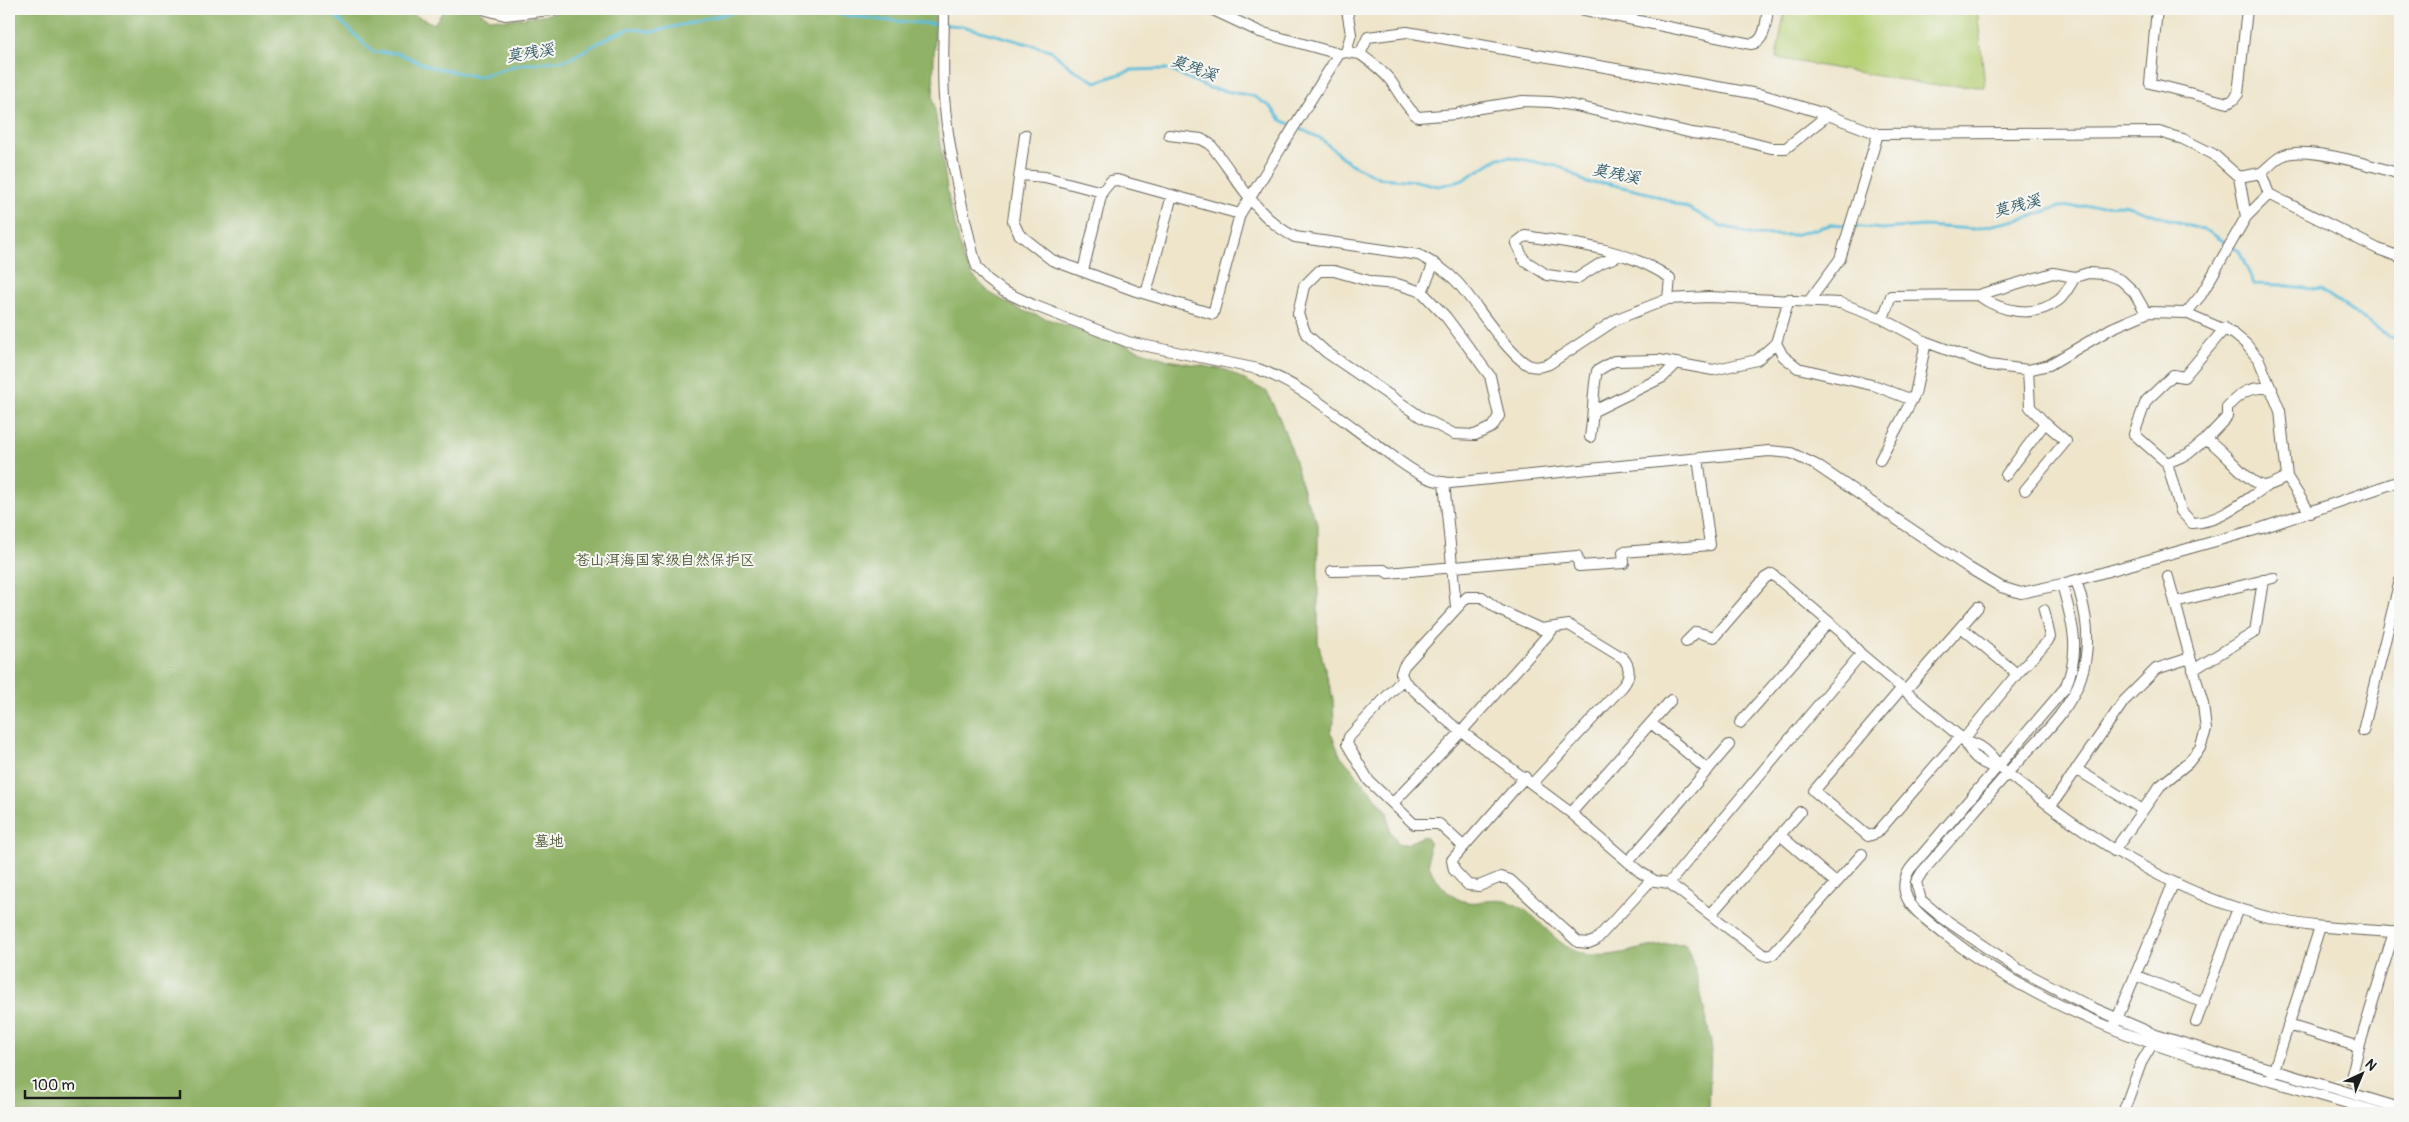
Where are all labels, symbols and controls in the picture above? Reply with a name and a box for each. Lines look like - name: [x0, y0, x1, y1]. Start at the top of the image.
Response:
- water label: 莫残溪: [505, 39, 556, 67]
- water label: 莫残溪: [1168, 50, 1221, 86]
- water label: 莫残溪: [1591, 160, 1642, 189]
- water label: 莫残溪: [1991, 190, 2044, 222]
- park label: 苍山洱海国家级自然保护区: [575, 551, 755, 570]
- park label: 墓地: [534, 832, 564, 851]
- north arrow: [2336, 1050, 2386, 1100]
- text: N: [2361, 1056, 2380, 1074]
- scale bar: [25, 1067, 180, 1099]
- text: 100 m: [32, 1076, 75, 1095]

